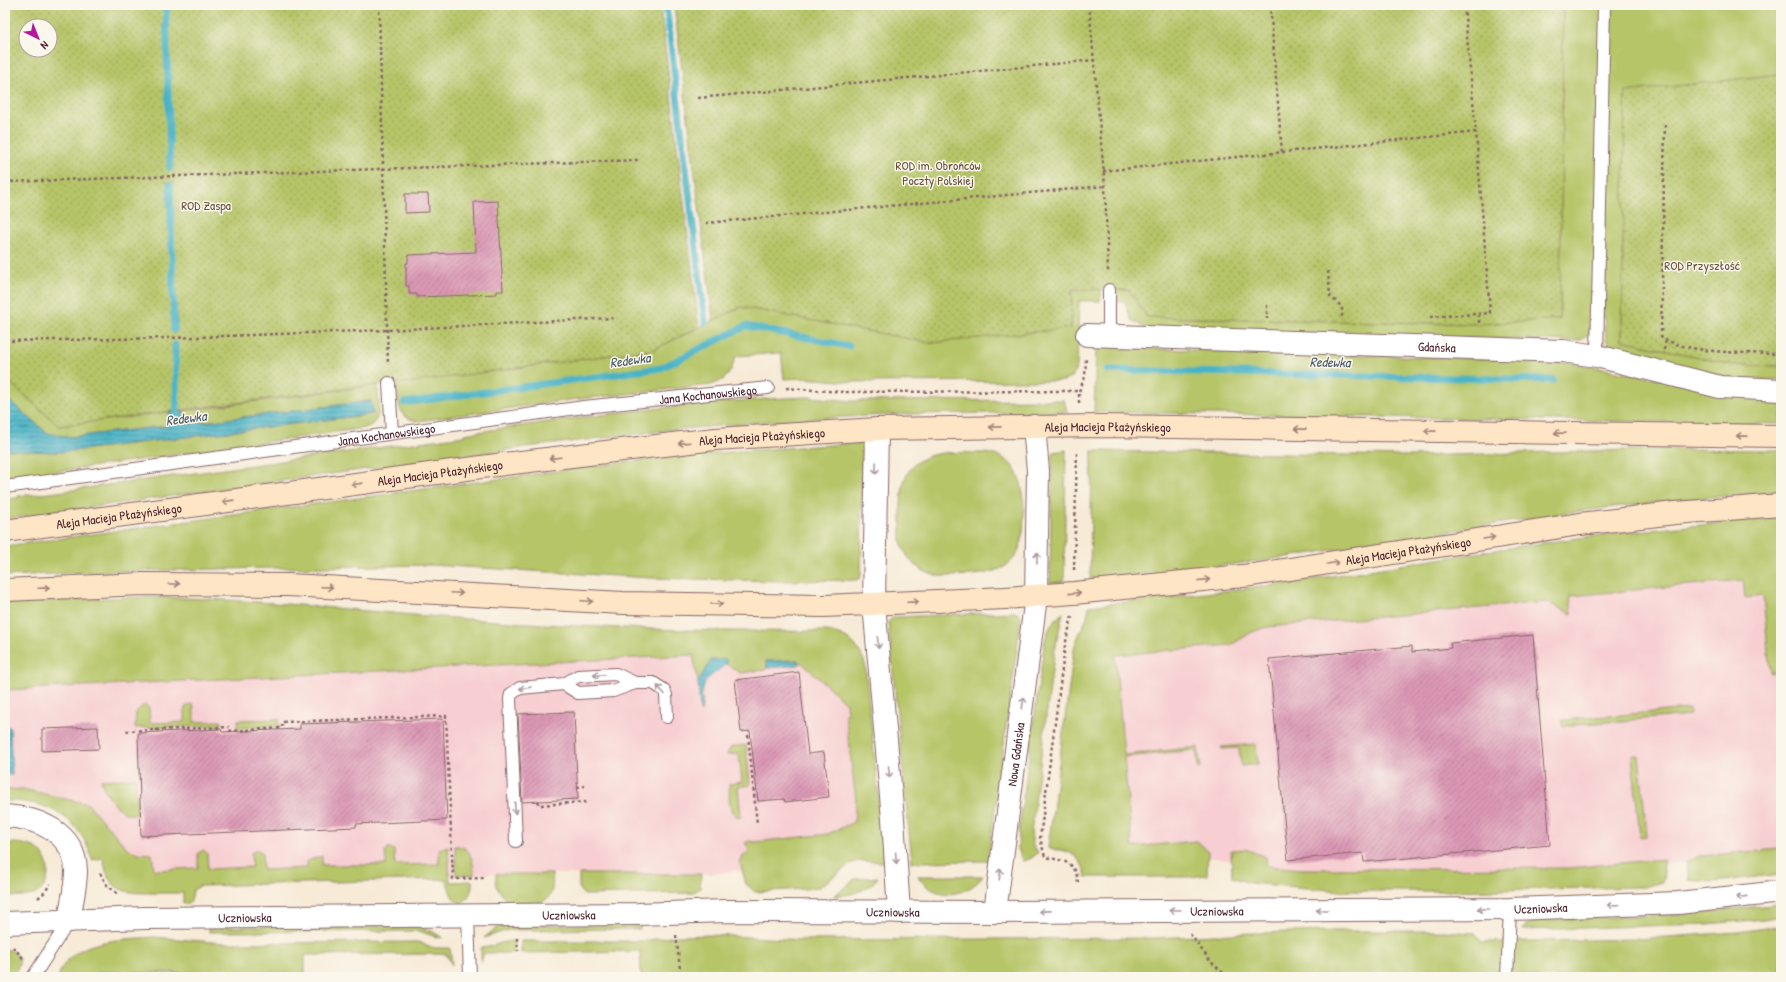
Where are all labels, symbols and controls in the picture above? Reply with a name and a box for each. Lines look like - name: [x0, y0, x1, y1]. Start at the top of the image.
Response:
- north arrow: [18, 18, 58, 58]
- text: N: [38, 38, 52, 53]
- park label: ROD im. Obrońców Poczty Polskiej: [896, 156, 980, 189]
- park label: ROD Zaspa: [181, 196, 231, 214]
- park label: ROD Przyszłość: [1664, 256, 1740, 274]
- street label: Gdańska: [1418, 337, 1456, 356]
- water label: Redewka: [608, 347, 653, 372]
- water label: Redewka: [1309, 352, 1352, 371]
- street label: Jana Kochanowskiego: [658, 380, 758, 408]
- water label: Redewka: [165, 405, 209, 429]
- street label: Aleja Macieja Płażyńskiego: [1044, 417, 1171, 436]
- street label: Jana Kochanowskiego: [336, 419, 436, 450]
- street label: Aleja Macieja Płażyńskiego: [698, 423, 826, 450]
- one-way arrow: [989, 423, 1002, 430]
- one-way arrow: [1294, 425, 1307, 433]
- one-way arrow: [1424, 427, 1437, 435]
- one-way arrow: [1554, 429, 1567, 437]
- one-way arrow: [1736, 432, 1749, 440]
- one-way arrow: [678, 439, 691, 446]
- one-way arrow: [549, 454, 562, 462]
- street label: Aleja Macieja Płażyńskiego: [376, 455, 504, 490]
- one-way arrow: [872, 461, 880, 474]
- one-way arrow: [351, 480, 364, 487]
- one-way arrow: [222, 497, 235, 505]
- street label: Aleja Macieja Płażyńskiego: [55, 498, 183, 533]
- street label: Aleja Macieja Płażyńskiego: [1344, 532, 1472, 569]
- one-way arrow: [1482, 534, 1495, 542]
- one-way arrow: [1033, 552, 1040, 565]
- one-way arrow: [1326, 559, 1339, 567]
- one-way arrow: [1197, 576, 1210, 584]
- one-way arrow: [167, 580, 180, 588]
- one-way arrow: [320, 583, 333, 590]
- one-way arrow: [37, 584, 50, 592]
- one-way arrow: [1068, 589, 1081, 597]
- one-way arrow: [450, 590, 463, 597]
- one-way arrow: [580, 597, 593, 604]
- one-way arrow: [906, 599, 919, 606]
- one-way arrow: [710, 600, 723, 608]
- one-way arrow: [874, 636, 881, 649]
- one-way arrow: [593, 671, 606, 678]
- one-way arrow: [519, 684, 532, 692]
- one-way arrow: [657, 685, 666, 695]
- one-way arrow: [1019, 697, 1027, 710]
- street label: Nowa Gdańska: [1002, 721, 1029, 787]
- one-way arrow: [886, 765, 893, 778]
- one-way arrow: [511, 801, 518, 814]
- one-way arrow: [893, 851, 900, 864]
- one-way arrow: [996, 868, 1004, 881]
- one-way arrow: [1736, 893, 1749, 900]
- street label: Uczniowska: [1514, 898, 1568, 918]
- one-way arrow: [1607, 901, 1620, 909]
- street label: Uczniowska: [1190, 902, 1244, 920]
- street label: Uczniowska: [866, 903, 920, 921]
- street label: Uczniowska: [542, 905, 596, 924]
- one-way arrow: [1477, 905, 1490, 913]
- one-way arrow: [1169, 906, 1182, 914]
- one-way arrow: [1316, 906, 1329, 914]
- street label: Uczniowska: [218, 908, 272, 926]
- one-way arrow: [1039, 908, 1052, 915]

